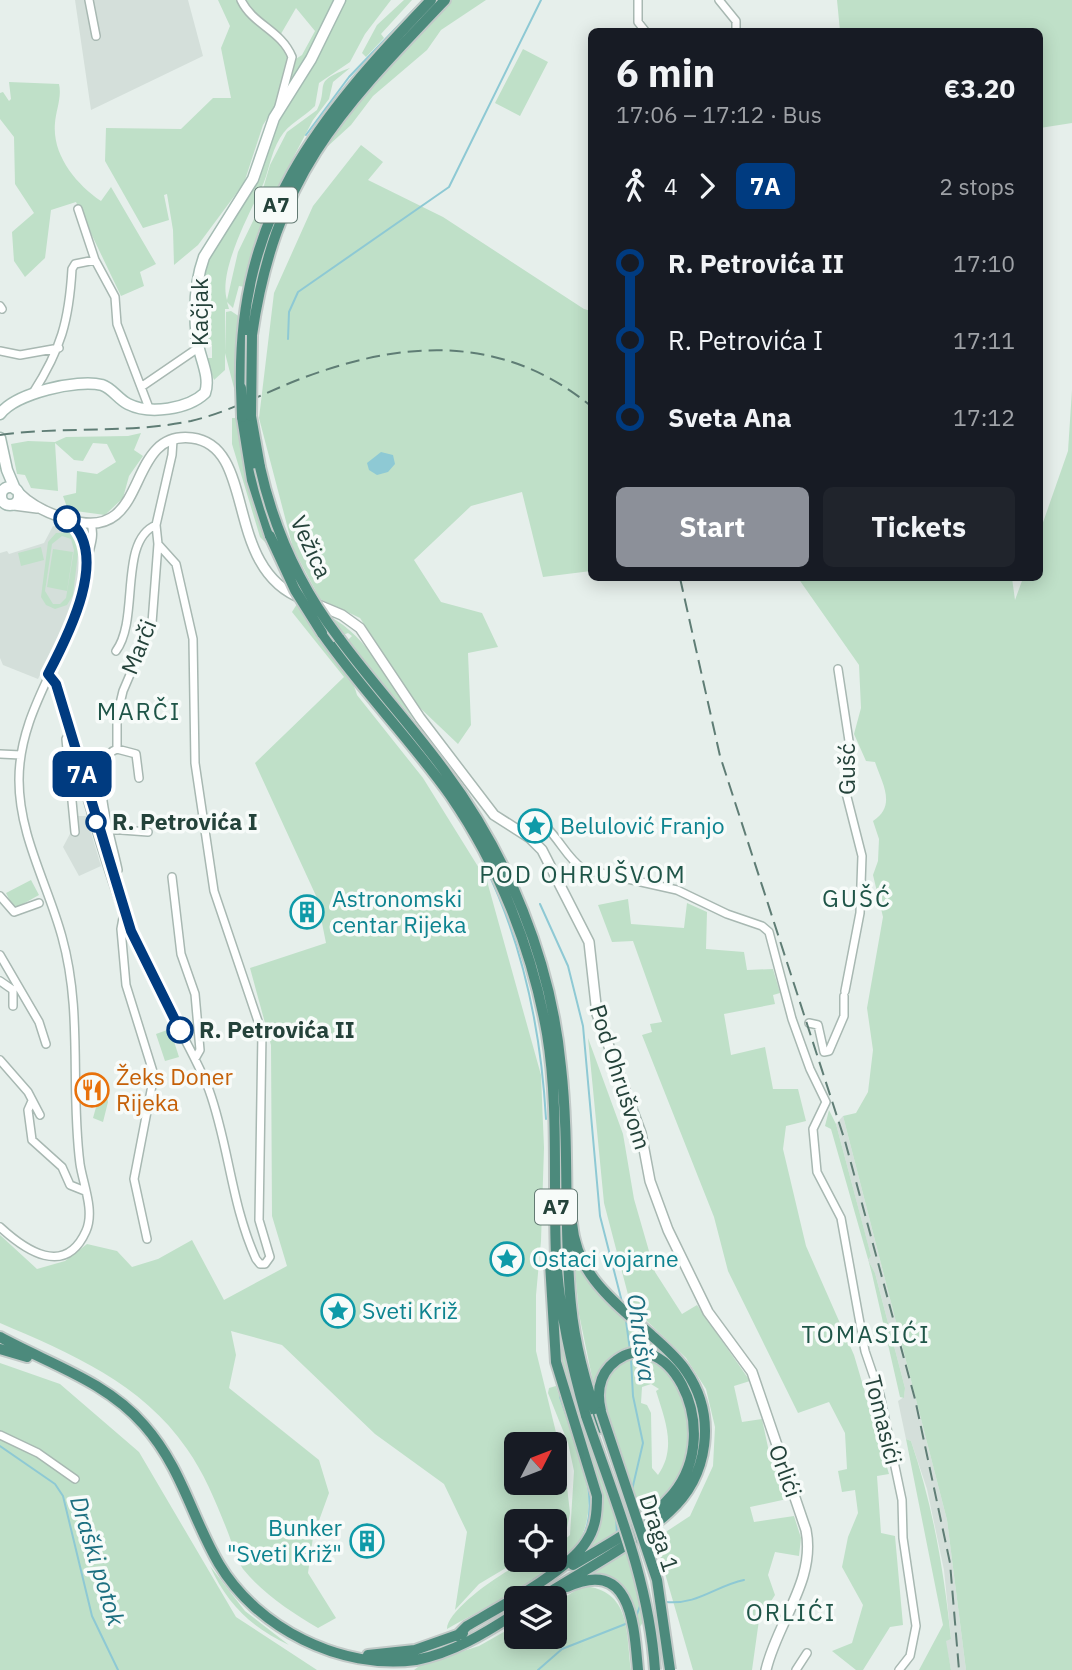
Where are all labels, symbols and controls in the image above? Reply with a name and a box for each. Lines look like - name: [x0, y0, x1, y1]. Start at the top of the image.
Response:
- text: 6 min: [616, 48, 715, 97]
- text: €3.20: [944, 71, 1015, 105]
- text: 17:06 – 17:12 · Bus: [616, 99, 822, 129]
- icon: walk: [616, 167, 654, 205]
- icon: forward: [688, 167, 726, 205]
- text: 7A: [750, 170, 781, 202]
- text: 4: [664, 171, 678, 201]
- text: 2 stops: [939, 171, 1015, 201]
- road number: A7: [255, 188, 297, 222]
- text: R. Petrovića II: [668, 246, 844, 280]
- text: 17:10: [953, 248, 1015, 278]
- street label: Kačjak: [184, 278, 214, 346]
- text: R. Petrovića I: [668, 323, 823, 357]
- text: 17:11: [953, 325, 1015, 355]
- text: Sveta Ana: [668, 400, 792, 434]
- text: 17:12: [953, 402, 1015, 432]
- button: Start: [616, 487, 809, 567]
- button: Tickets: [823, 487, 1015, 567]
- unlabelled marker: [54, 506, 80, 532]
- street label: Vežica: [284, 510, 339, 583]
- street label: Marči: [114, 615, 163, 678]
- district label: MARČI: [97, 695, 181, 727]
- street label: Gušć: [831, 743, 861, 795]
- line badge: 7A: [50, 751, 114, 797]
- text: 7A: [67, 758, 97, 790]
- place label: R. Petrovića I: [112, 806, 258, 836]
- place icon: Belulović Franjo: [516, 807, 554, 845]
- place label: Belulović Franjo: [560, 810, 725, 840]
- marker: R. Petrovića I: [86, 812, 106, 832]
- district label: POD OHRUŠVOM: [479, 858, 687, 890]
- district label: GUŠĆ: [822, 882, 892, 914]
- place label: Astronomski centar Rijeka: [332, 883, 466, 939]
- building icon: Astronomski centar Rijeka: [288, 893, 326, 931]
- street label: Pod Ohrušvom: [583, 1000, 659, 1153]
- place label: R. Petrovića II: [199, 1014, 355, 1044]
- marker: R. Petrovića II: [167, 1017, 193, 1043]
- place label: Žeks Doner Rijeka: [116, 1061, 233, 1117]
- restaurant icon: Žeks Doner Rijeka: [73, 1071, 111, 1109]
- road number: A7: [535, 1190, 577, 1224]
- place icon: Ostaci vojarne: [488, 1240, 526, 1278]
- place label: Ostaci vojarne: [532, 1243, 679, 1273]
- place icon: Sveti Križ: [319, 1292, 357, 1330]
- water label: Ohrušva: [620, 1292, 664, 1384]
- place label: Sveti Križ: [362, 1295, 458, 1325]
- district label: TOMASIĆI: [801, 1318, 931, 1350]
- street label: Tomasići: [858, 1372, 910, 1468]
- north arrow: [504, 1432, 567, 1494]
- map controls: [504, 1432, 567, 1649]
- street label: Orlići: [763, 1440, 809, 1501]
- street label: Draga 1: [633, 1490, 687, 1575]
- water label: Draški potok: [63, 1492, 133, 1630]
- button: locate: [504, 1509, 567, 1572]
- place label: Bunker "Sveti Križ": [227, 1512, 343, 1568]
- building icon: Bunker "Sveti Križ": [348, 1522, 386, 1560]
- button: layers: [504, 1586, 567, 1649]
- district label: ORLIĆI: [746, 1596, 836, 1628]

